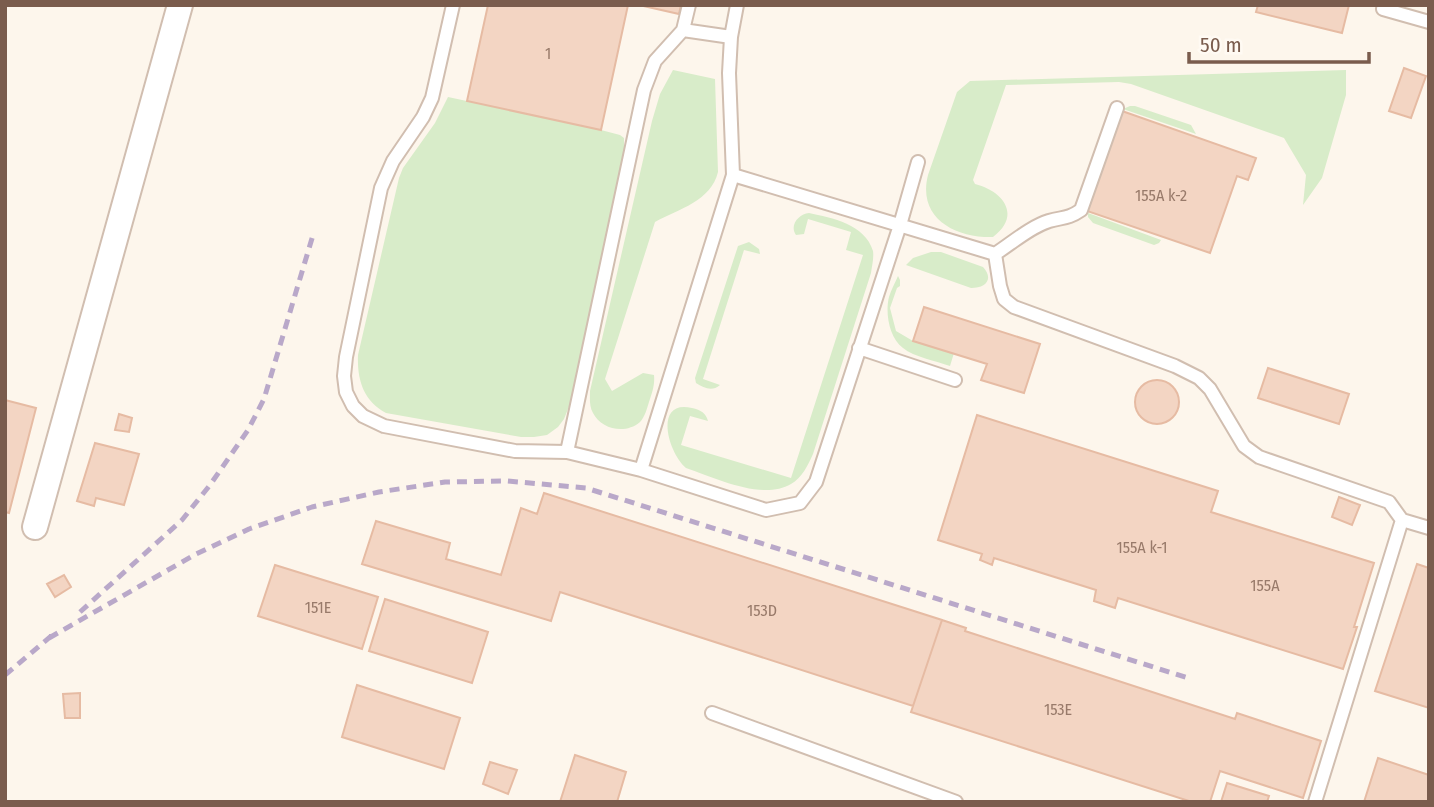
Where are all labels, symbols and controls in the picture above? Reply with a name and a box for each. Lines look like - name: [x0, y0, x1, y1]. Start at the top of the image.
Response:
- scale bar: [1189, 21, 1369, 65]
- text: 50 m: [1200, 32, 1242, 58]
- house number: 1: [545, 44, 551, 63]
- house number: 155A k-2: [1135, 186, 1187, 205]
- house number: 155A k-1: [1117, 538, 1167, 557]
- house number: 155A: [1250, 576, 1280, 595]
- house number: 151E: [305, 598, 331, 617]
- house number: 153D: [747, 601, 777, 620]
- house number: 153E: [1044, 700, 1072, 719]

